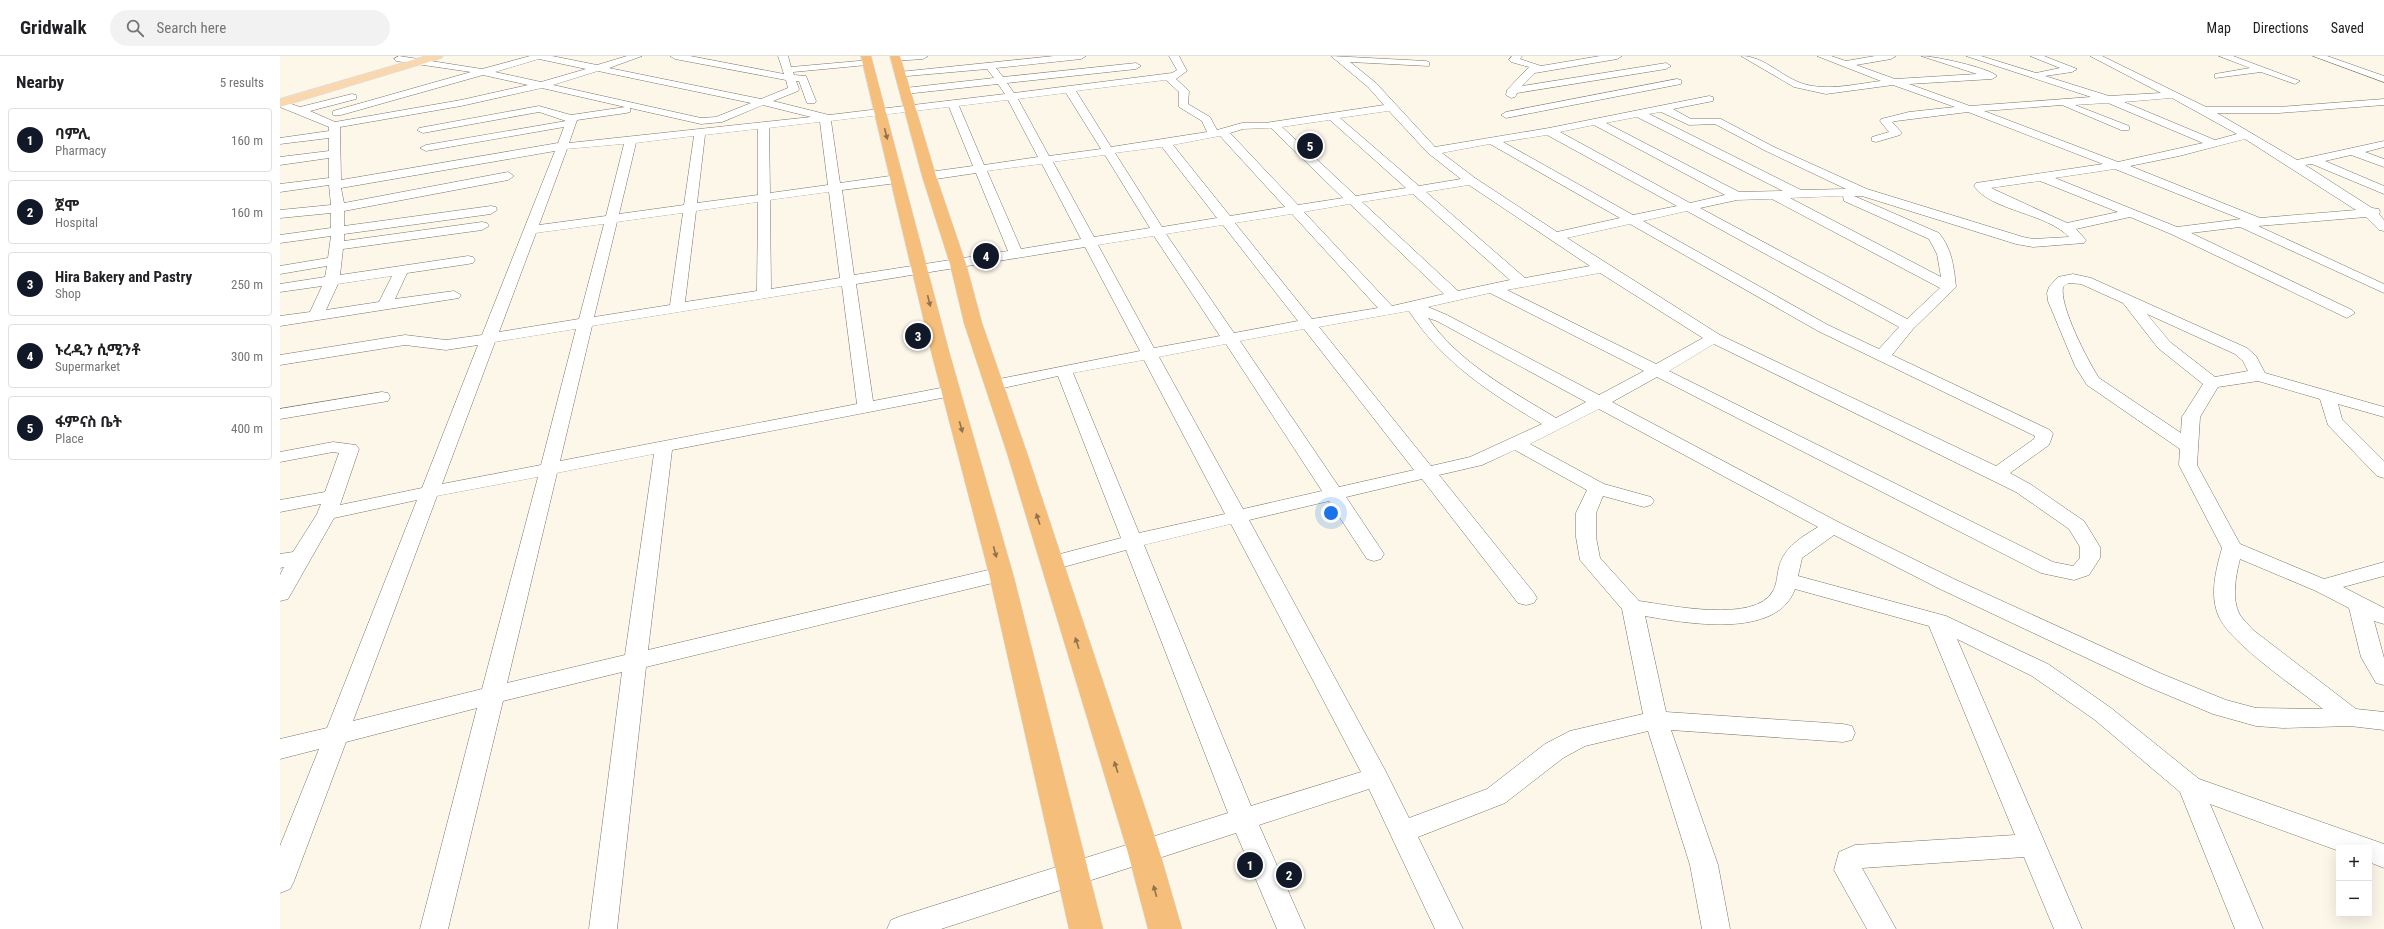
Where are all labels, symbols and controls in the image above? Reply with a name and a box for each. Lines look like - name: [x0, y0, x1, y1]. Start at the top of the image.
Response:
- search box: [110, 10, 390, 46]
- text: Gridwalk: [20, 16, 86, 39]
- icon: search: [124, 17, 146, 39]
- text: Search here: [156, 19, 226, 37]
- text: Map: [2207, 20, 2231, 36]
- text: Directions: [2253, 20, 2309, 36]
- text: Saved: [2331, 20, 2364, 36]
- text: Nearby: [16, 72, 64, 92]
- text: 5 results: [220, 75, 264, 90]
- text: ባምሊ: [55, 125, 90, 143]
- one-way arrow: [883, 128, 889, 141]
- pin: 5: [1297, 131, 1323, 161]
- text: 1: [27, 133, 33, 148]
- text: 160 m: [231, 133, 263, 148]
- text: Pharmacy: [55, 143, 106, 158]
- text: ጀሞ: [55, 197, 79, 215]
- text: 2: [27, 205, 33, 220]
- text: 160 m: [231, 205, 263, 220]
- text: Hospital: [55, 215, 98, 230]
- pin: 4: [973, 241, 999, 271]
- text: Hira Bakery and Pastry: [55, 268, 192, 286]
- text: 3: [27, 277, 33, 292]
- text: 250 m: [231, 277, 263, 292]
- text: Shop: [55, 286, 81, 301]
- one-way arrow: [926, 295, 932, 307]
- pin: 3: [905, 321, 931, 351]
- text: ኑረዲን ሲሚንቶ: [55, 341, 141, 359]
- text: 4: [27, 349, 33, 364]
- text: 300 m: [231, 349, 263, 364]
- text: Supermarket: [55, 359, 120, 374]
- text: ፋምናስ ቤት: [55, 413, 122, 431]
- text: 5: [27, 421, 33, 436]
- text: 400 m: [231, 421, 263, 436]
- one-way arrow: [958, 421, 964, 433]
- text: Place: [55, 431, 84, 446]
- your location: [1321, 503, 1341, 523]
- one-way arrow: [1034, 513, 1040, 525]
- one-way arrow: [992, 547, 998, 559]
- one-way arrow: [1074, 637, 1080, 649]
- one-way arrow: [1113, 761, 1119, 773]
- map controls: [2336, 845, 2372, 917]
- button: +: [2336, 845, 2372, 881]
- pin: 1: [1237, 850, 1263, 880]
- pin: 2: [1276, 860, 1302, 890]
- button: −: [2336, 881, 2372, 917]
- one-way arrow: [1151, 885, 1157, 898]

